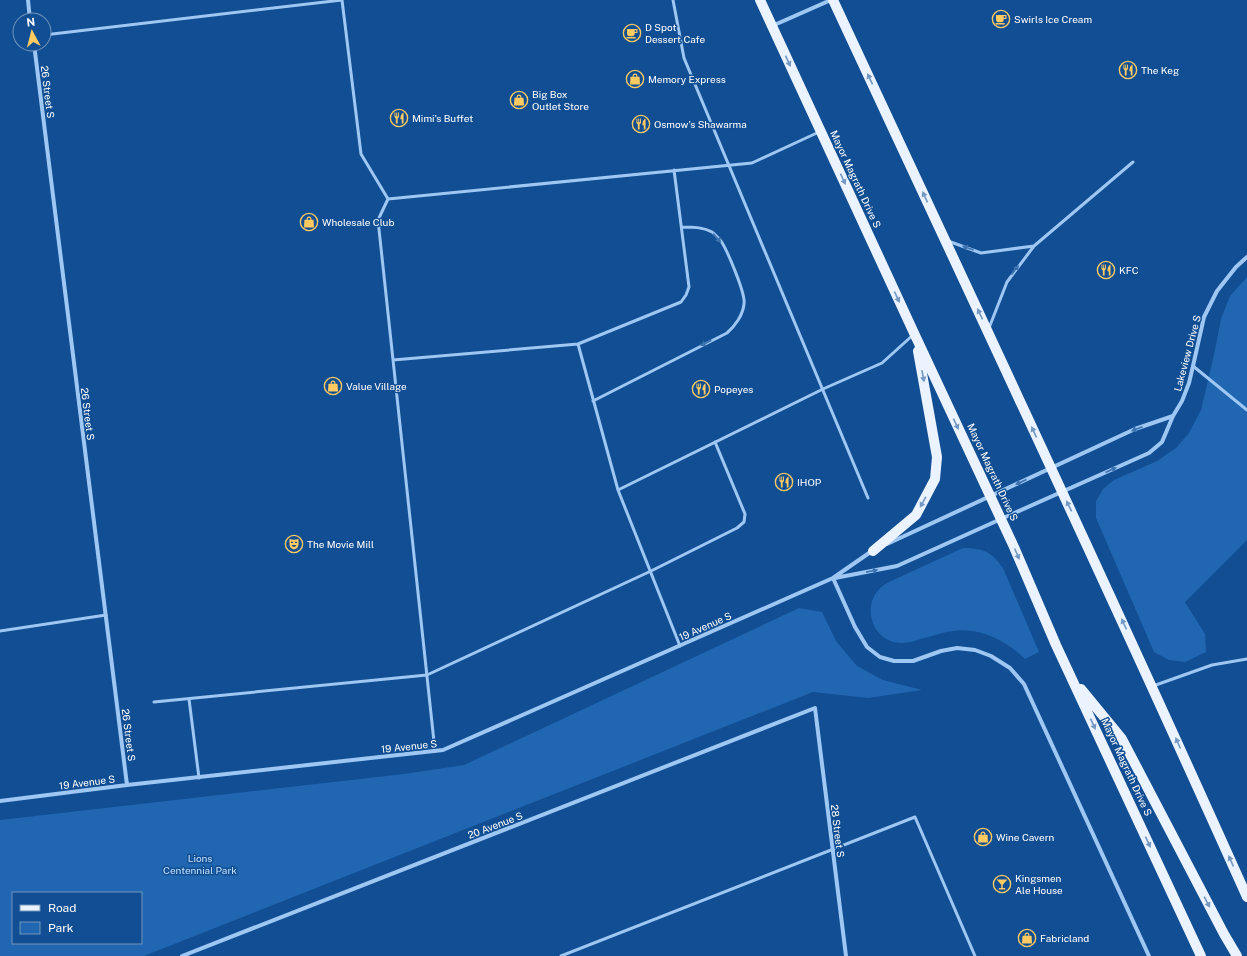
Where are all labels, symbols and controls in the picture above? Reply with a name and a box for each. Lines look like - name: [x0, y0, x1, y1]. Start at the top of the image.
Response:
- cafe icon: Swirls Ice Cream: [991, 9, 1011, 29]
- north arrow: [12, 12, 52, 52]
- place label: Swirls Ice Cream: [1014, 13, 1092, 25]
- text: N: [26, 16, 36, 29]
- place label: D Spot Dessert Cafe: [645, 21, 705, 45]
- cafe icon: D Spot Dessert Cafe: [622, 23, 642, 43]
- one-way arrow: [785, 55, 791, 67]
- restaurant icon: The Keg: [1118, 60, 1138, 80]
- place label: The Keg: [1141, 64, 1179, 76]
- street label: 26 Street S: [39, 65, 57, 119]
- shop icon: Memory Express: [625, 69, 645, 89]
- place label: Memory Express: [648, 73, 726, 85]
- one-way arrow: [867, 73, 873, 84]
- place label: Big Box Outlet Store: [532, 88, 589, 112]
- shop icon: Big Box Outlet Store: [509, 90, 529, 110]
- restaurant icon: Mimi's Buffet: [389, 108, 409, 128]
- place label: Mimi's Buffet: [412, 112, 473, 124]
- restaurant icon: Osmow's Shawarma: [631, 114, 651, 134]
- place label: Osmow's Shawarma: [654, 118, 747, 130]
- street label: Mayor Magrath Drive S: [828, 128, 884, 230]
- one-way arrow: [840, 174, 846, 185]
- one-way arrow: [922, 191, 928, 202]
- shop icon: Wholesale Club: [299, 212, 319, 232]
- place label: Wholesale Club: [322, 216, 394, 228]
- one-way arrow: [713, 232, 722, 243]
- one-way arrow: [961, 245, 973, 251]
- restaurant icon: KFC: [1096, 260, 1116, 280]
- place label: KFC: [1119, 264, 1139, 276]
- one-way arrow: [1011, 265, 1020, 276]
- one-way arrow: [894, 292, 900, 303]
- one-way arrow: [977, 309, 983, 320]
- street label: Lakeview Drive S: [1171, 313, 1203, 392]
- one-way arrow: [701, 340, 712, 346]
- one-way arrow: [920, 370, 926, 382]
- shop icon: Value Village: [323, 376, 343, 396]
- restaurant icon: Popeyes: [691, 379, 711, 399]
- place label: Value Village: [346, 380, 407, 392]
- place label: Popeyes: [714, 383, 753, 395]
- street label: 26 Street S: [79, 387, 97, 441]
- one-way arrow: [953, 418, 959, 429]
- street label: Mayor Magrath Drive S: [965, 421, 1021, 523]
- one-way arrow: [1031, 426, 1037, 438]
- one-way arrow: [1131, 426, 1142, 432]
- one-way arrow: [1105, 467, 1117, 474]
- restaurant icon: IHOP: [774, 472, 794, 492]
- place label: IHOP: [797, 476, 822, 488]
- one-way arrow: [1015, 479, 1026, 485]
- one-way arrow: [920, 496, 926, 508]
- one-way arrow: [1066, 501, 1072, 512]
- theatre icon: The Movie Mill: [284, 534, 304, 554]
- place label: The Movie Mill: [307, 538, 374, 550]
- one-way arrow: [1014, 548, 1021, 560]
- one-way arrow: [866, 568, 878, 574]
- street label: 19 Avenue S: [677, 609, 733, 643]
- one-way arrow: [1121, 619, 1127, 630]
- street label: 26 Street S: [120, 708, 138, 762]
- street label: Mayor Magrath Drive S: [1099, 716, 1155, 818]
- one-way arrow: [1090, 718, 1096, 730]
- street label: 19 Avenue S: [380, 737, 438, 755]
- one-way arrow: [1175, 737, 1181, 748]
- street label: 19 Avenue S: [58, 773, 116, 791]
- street label: 28 Street S: [829, 804, 847, 858]
- street label: 20 Avenue S: [466, 809, 524, 841]
- shop icon: Wine Cavern: [973, 827, 993, 847]
- place label: Wine Cavern: [996, 831, 1055, 843]
- one-way arrow: [1145, 836, 1151, 847]
- park label: Lions Centennial Park: [163, 852, 237, 876]
- one-way arrow: [1228, 856, 1234, 867]
- place label: Kingsmen Ale House: [1015, 872, 1063, 896]
- bar icon: Kingsmen Ale House: [992, 874, 1012, 894]
- legend: [12, 892, 142, 944]
- one-way arrow: [1204, 897, 1211, 908]
- text: Road: [48, 901, 76, 915]
- text: Park: [48, 921, 74, 935]
- shop icon: Fabricland: [1017, 928, 1037, 948]
- place label: Fabricland: [1040, 932, 1089, 944]

